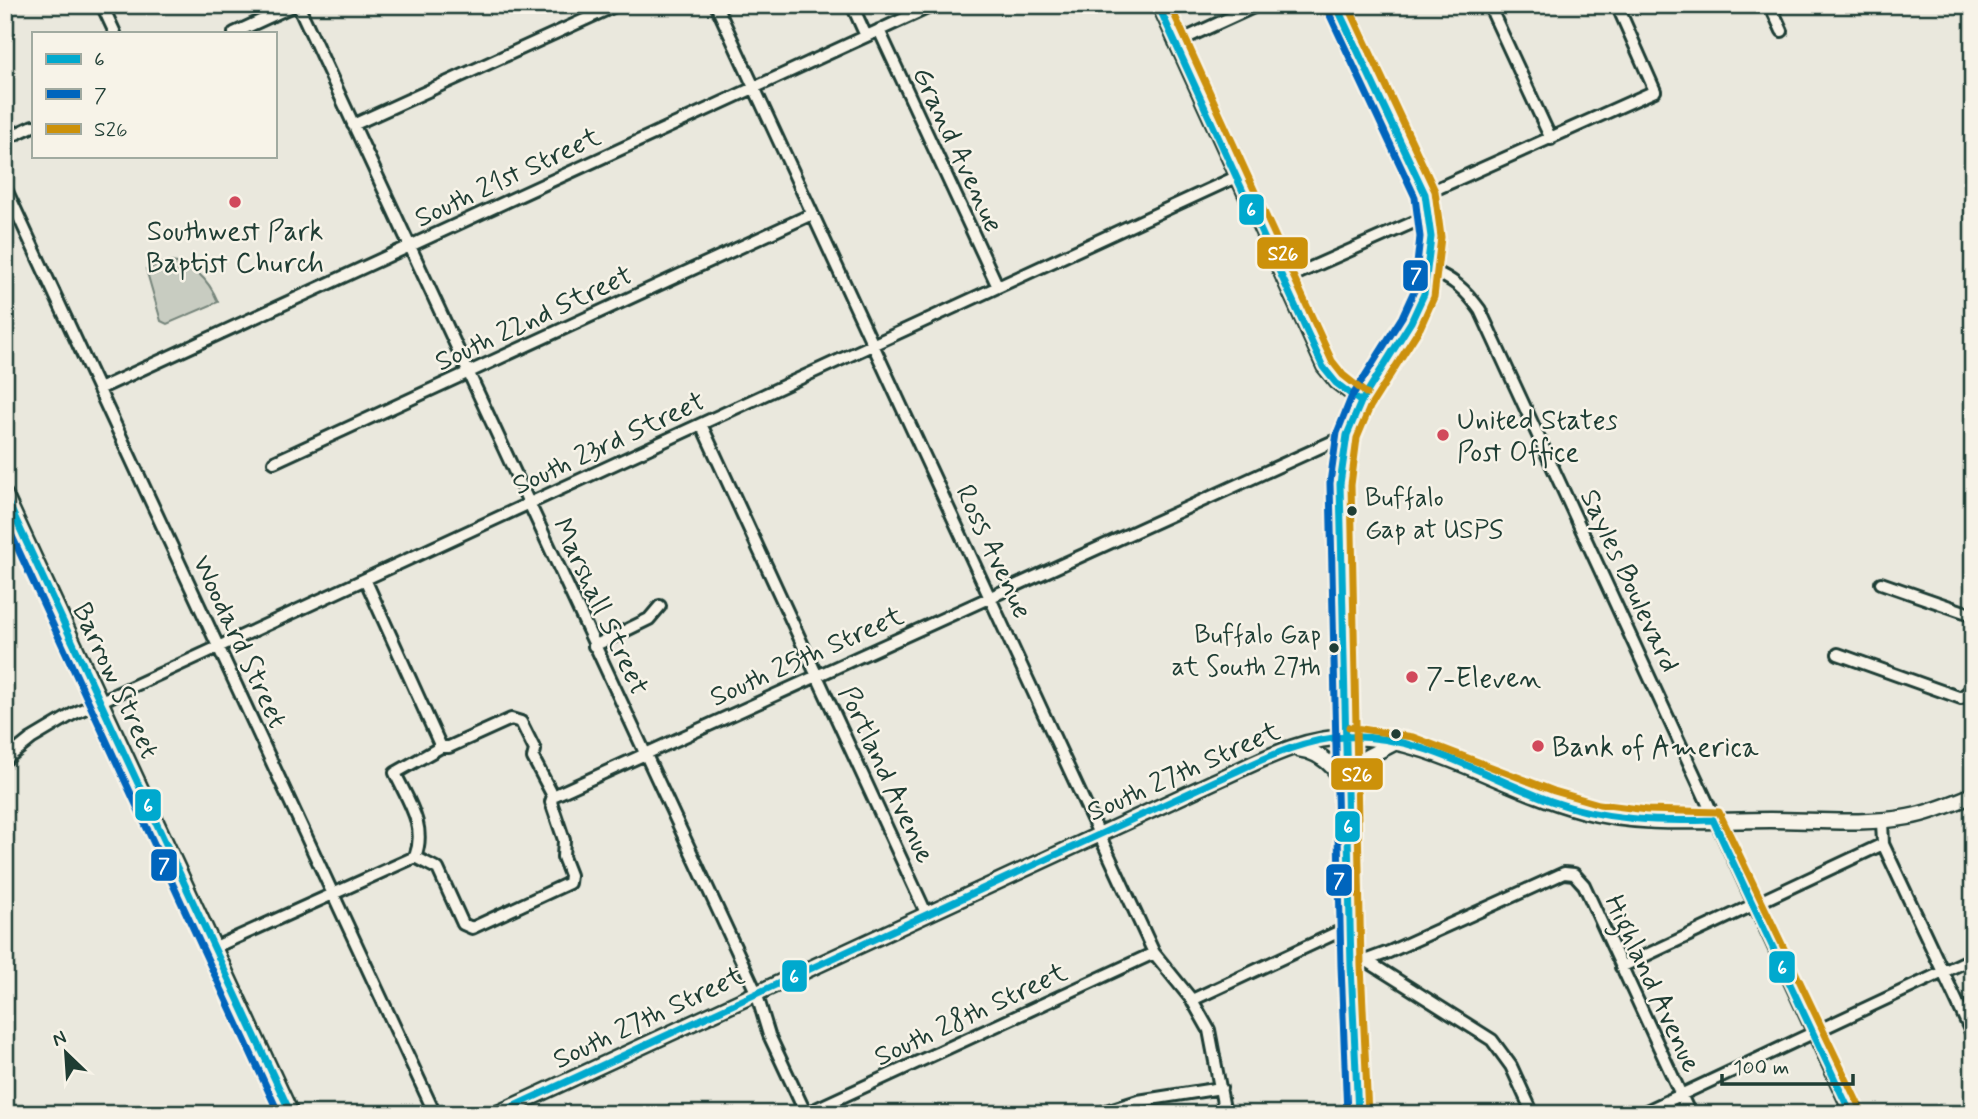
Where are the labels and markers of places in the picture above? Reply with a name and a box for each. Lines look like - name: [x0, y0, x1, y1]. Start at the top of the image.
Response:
- marker: Southwest Park Baptist Church: [227, 194, 243, 210]
- place label: Southwest Park Baptist Church: [146, 214, 324, 283]
- place label: United States Post Office: [1457, 403, 1618, 472]
- marker: United States Post Office: [1435, 427, 1451, 443]
- place label: Buffalo Gap at USPS: [1365, 482, 1504, 548]
- marker: Buffalo Gap at USPS: [1345, 504, 1359, 518]
- place label: Buffalo Gap at South 27th: [1172, 619, 1321, 685]
- marker: Buffalo Gap at South 27th: [1327, 641, 1341, 655]
- place label: 7-Eleven: [1426, 661, 1541, 698]
- marker: 7-Eleven: [1404, 669, 1420, 685]
- unlabelled marker: [1389, 727, 1403, 741]
- place label: Bank of America: [1552, 730, 1759, 767]
- marker: Bank of America: [1530, 738, 1546, 754]

